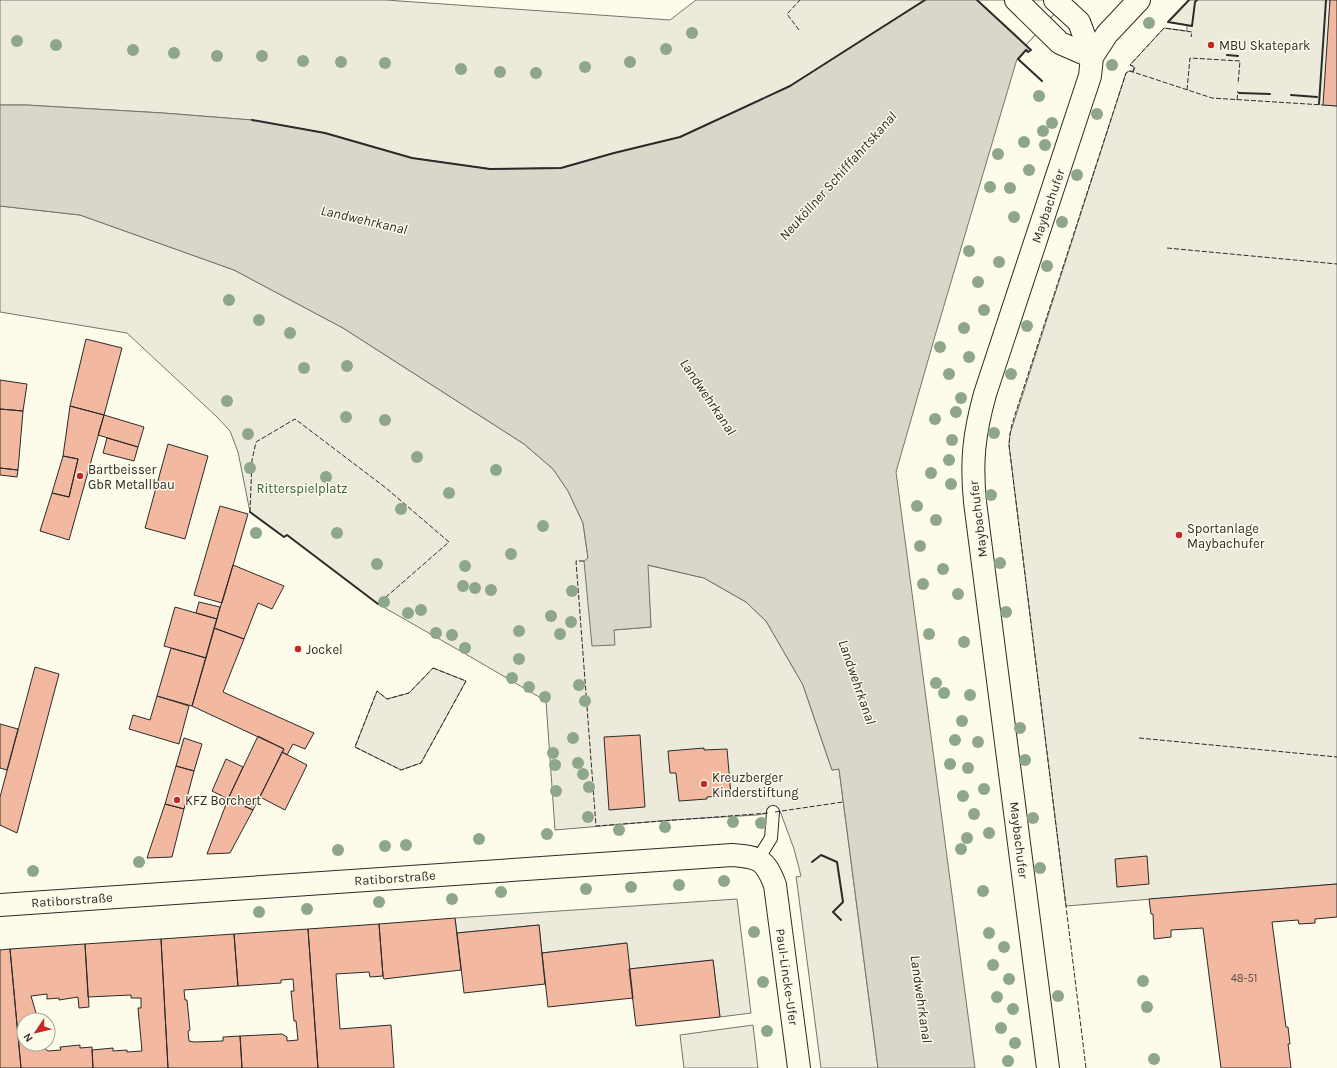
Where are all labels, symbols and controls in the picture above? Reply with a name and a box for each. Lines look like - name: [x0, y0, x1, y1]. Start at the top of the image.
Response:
- place label: MBU Skatepark: [1219, 38, 1310, 53]
- marker: MBU Skatepark: [1206, 40, 1216, 50]
- water label: Neuköllner Schifffahrtskanal: [776, 108, 901, 244]
- street label: Maybachufer: [1028, 167, 1068, 245]
- water label: Landwehrkanal: [319, 202, 409, 238]
- water label: Landwehrkanal: [676, 356, 740, 439]
- place label: Bartbeisser GbR Metallbau: [88, 462, 175, 492]
- marker: Bartbeisser GbR Metallbau: [75, 471, 85, 481]
- street label: Maybachufer: [966, 479, 990, 558]
- park label: Ritterspielplatz: [256, 481, 348, 496]
- place label: Sportanlage Maybachufer: [1187, 521, 1265, 551]
- marker: Sportanlage Maybachufer: [1174, 530, 1184, 540]
- water label: Landwehrkanal: [835, 637, 880, 727]
- place label: Jockel: [306, 642, 343, 657]
- marker: Jockel: [293, 644, 303, 654]
- place label: Kreuzberger Kinderstiftung: [712, 770, 799, 800]
- marker: Kreuzberger Kinderstiftung: [699, 779, 709, 789]
- place label: KFZ Borchert: [185, 793, 261, 808]
- marker: KFZ Borchert: [172, 795, 182, 805]
- street label: Maybachufer: [1007, 801, 1031, 880]
- street label: Ratiborstraße: [354, 868, 437, 888]
- street label: Ratiborstraße: [31, 890, 114, 910]
- street label: Paul-Lincke-Ufer: [773, 928, 801, 1027]
- water label: Landwehrkanal: [906, 954, 936, 1044]
- house number: 48-51: [1231, 972, 1257, 985]
- north arrow: [16, 1012, 56, 1052]
- text: N: [21, 1030, 36, 1044]

